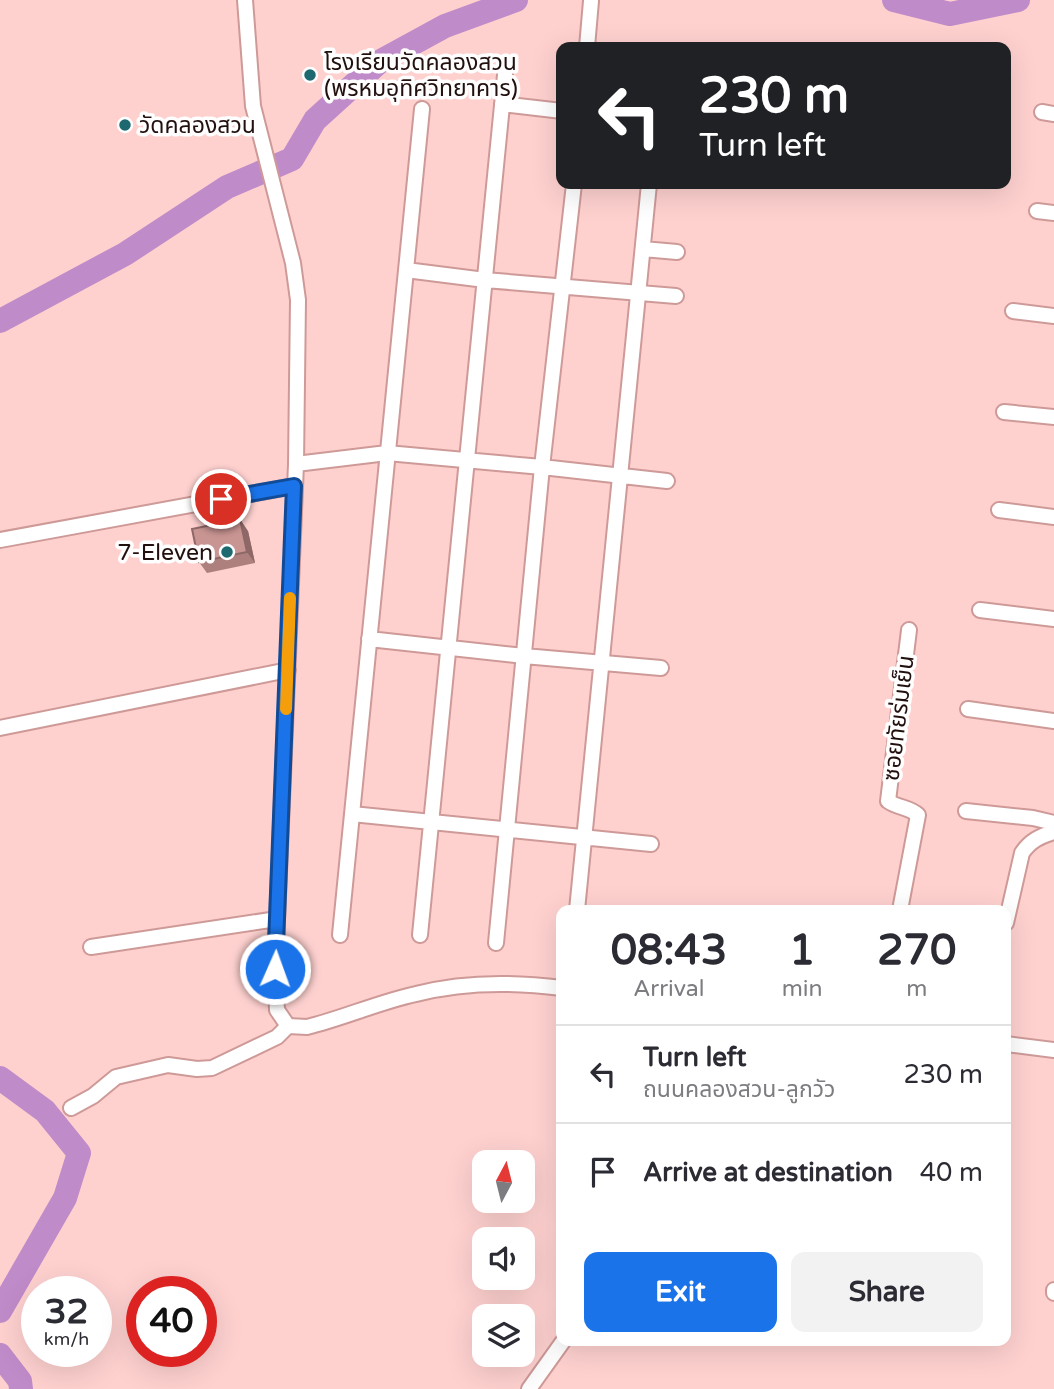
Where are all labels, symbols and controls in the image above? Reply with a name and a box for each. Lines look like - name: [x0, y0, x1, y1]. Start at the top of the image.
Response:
- place label: โรงเรียนวัดคลองสวน (พรหมอุทิศวิทยาคาร): [324, 49, 518, 103]
- marker: โรงเรียนวัดคลองสวน (พรหมอุทิศวิทยาคาร): [302, 67, 318, 83]
- text: 230 m: [699, 67, 849, 126]
- icon: left: [584, 70, 675, 161]
- place label: วัดคลองสวน: [139, 112, 256, 140]
- marker: วัดคลองสวน: [117, 117, 133, 133]
- text: Turn left: [699, 127, 826, 165]
- pin: [191, 469, 251, 529]
- icon: arrive: [202, 480, 240, 518]
- place label: 7-Eleven: [117, 539, 213, 567]
- marker: 7-Eleven: [219, 544, 235, 560]
- street label: ซอยทัยร่มเย็น: [877, 654, 921, 783]
- text: 08:43: [611, 925, 727, 976]
- text: 1: [789, 925, 815, 976]
- text: 270: [877, 925, 956, 976]
- position arrow: [238, 932, 312, 1006]
- text: Arrival: [633, 975, 704, 1003]
- text: min: [782, 975, 823, 1003]
- text: m: [906, 975, 927, 1003]
- text: Turn left: [643, 1042, 746, 1073]
- icon: left: [584, 1055, 622, 1093]
- text: 230 m: [903, 1059, 983, 1090]
- text: ถนนคลองสวน-ลูกวัว: [643, 1076, 835, 1104]
- north arrow: [472, 1150, 536, 1213]
- map controls: [472, 1150, 535, 1367]
- icon: arrive: [584, 1153, 622, 1191]
- text: Arrive at destination: [643, 1157, 893, 1188]
- text: 40 m: [920, 1157, 983, 1188]
- button: sound: [472, 1227, 535, 1290]
- button: Exit: [584, 1252, 777, 1332]
- button: Share: [791, 1252, 983, 1332]
- speed limit sign: 40: [126, 1276, 217, 1367]
- text: 32: [45, 1291, 88, 1333]
- button: layers: [472, 1304, 535, 1367]
- text: km/h: [44, 1328, 89, 1350]

